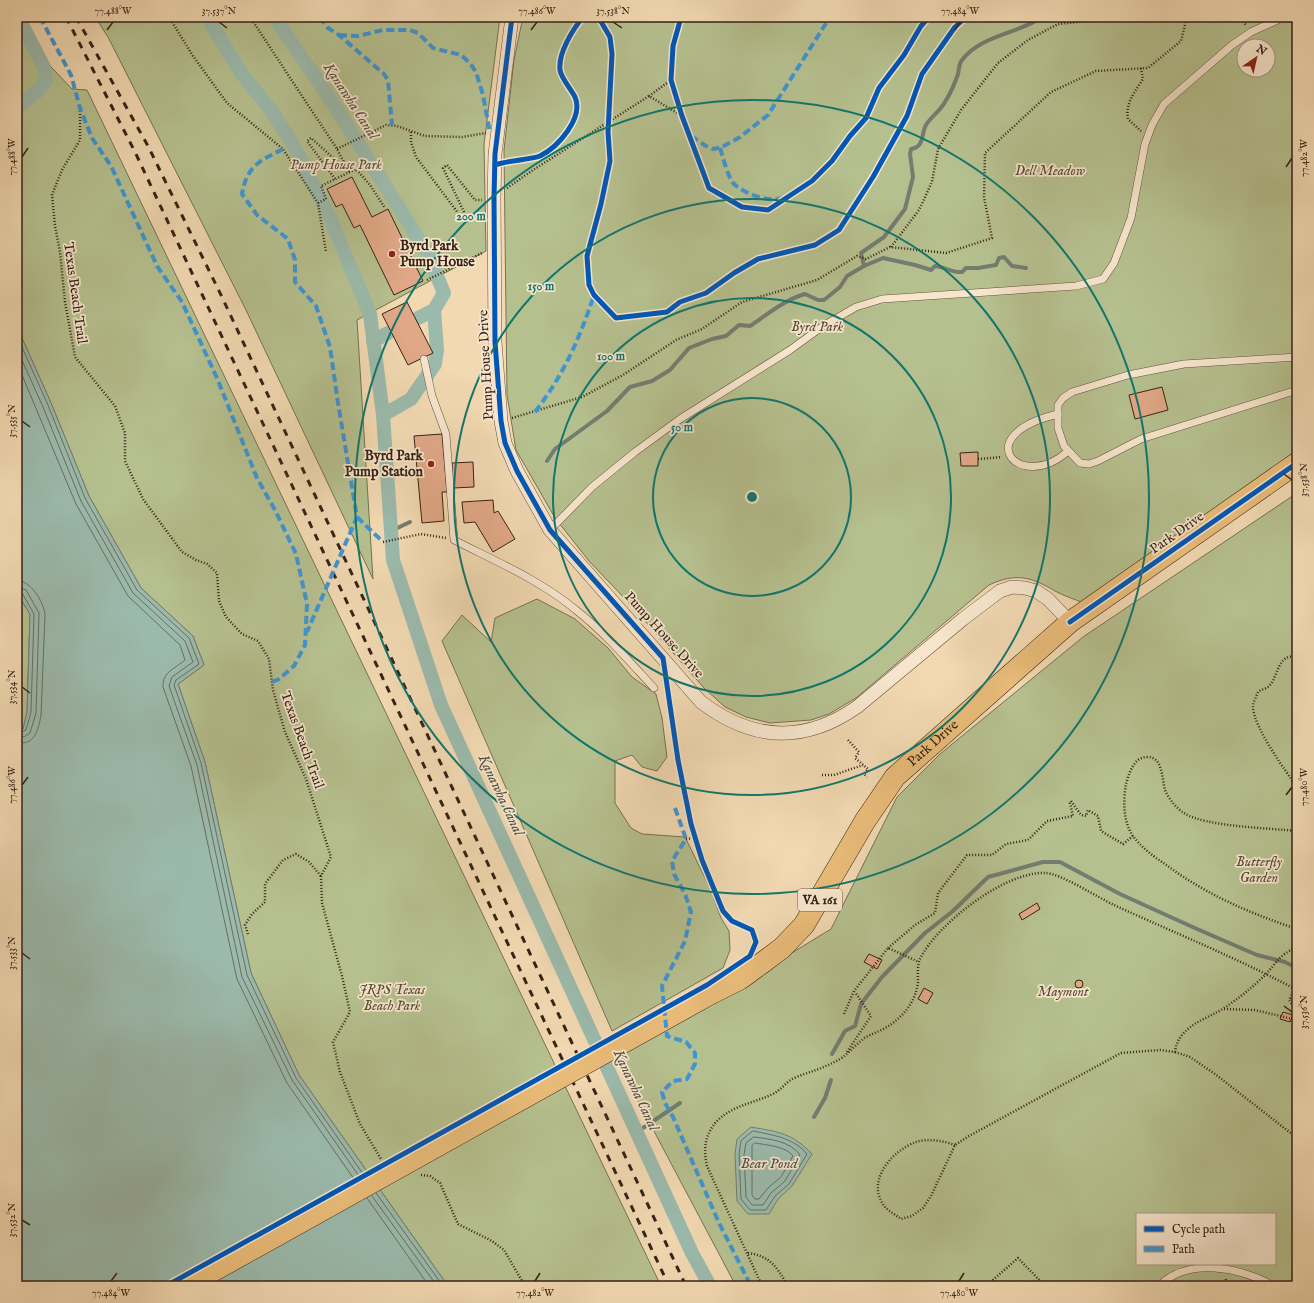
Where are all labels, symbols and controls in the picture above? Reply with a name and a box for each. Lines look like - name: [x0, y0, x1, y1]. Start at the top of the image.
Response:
- text: 77.488°W: [94, 5, 132, 18]
- text: 37.537°N: [202, 5, 237, 18]
- text: 77.486°W: [518, 5, 556, 18]
- text: 37.538°N: [596, 5, 630, 18]
- text: 77.484°W: [941, 5, 979, 18]
- north arrow: [1236, 38, 1276, 78]
- text: N: [1252, 42, 1269, 59]
- water label: Kanawha Canal: [319, 58, 384, 144]
- text: 77.488°W: [6, 138, 19, 176]
- text: 77.482°W: [1298, 139, 1311, 177]
- park label: Pump House Park: [290, 156, 382, 174]
- park label: Dell Meadow: [1015, 162, 1086, 180]
- text: 200 m: [456, 209, 486, 224]
- place label: Byrd Park Pump House: [400, 237, 475, 271]
- street label: Texas Beach Trail: [59, 241, 91, 345]
- marker: Byrd Park Pump House: [387, 249, 397, 259]
- text: 150 m: [528, 279, 555, 294]
- street label: Pump House Drive: [474, 309, 498, 421]
- park label: Byrd Park: [791, 318, 843, 336]
- text: 100 m: [597, 349, 626, 364]
- text: 37.535°N: [6, 404, 19, 438]
- text: 50 m: [671, 420, 694, 435]
- place label: Byrd Park Pump Station: [345, 447, 424, 481]
- marker: Byrd Park Pump Station: [426, 459, 436, 469]
- text: 37.538°N: [1298, 463, 1311, 497]
- centre of rings: [745, 490, 759, 504]
- street label: Park Drive: [1146, 507, 1208, 558]
- street label: Pump House Drive: [620, 588, 708, 682]
- text: 37.534°N: [6, 669, 19, 704]
- street label: Texas Beach Trail: [276, 689, 328, 791]
- street label: Park Drive: [904, 716, 963, 771]
- water label: Kanawha Canal: [473, 750, 529, 840]
- text: 77.486°W: [6, 766, 19, 804]
- text: 77.480°W: [1298, 768, 1311, 806]
- park label: Butterfly Garden: [1236, 853, 1283, 887]
- road number: VA 161: [798, 889, 842, 911]
- text: 37.533°N: [6, 936, 19, 970]
- park label: JRPS Texas Beach Park: [359, 981, 426, 1015]
- park label: Maymont: [1037, 983, 1089, 1001]
- text: 37.536°N: [1298, 995, 1311, 1029]
- water label: Kanawha Canal: [608, 1045, 664, 1135]
- water label: Bear Pond: [740, 1154, 799, 1173]
- text: 37.532°N: [6, 1202, 19, 1237]
- legend: [1136, 1213, 1276, 1265]
- text: Cycle path: [1172, 1222, 1226, 1238]
- text: Path: [1172, 1242, 1195, 1257]
- text: 77.484°W: [92, 1287, 130, 1300]
- text: 77.482°W: [516, 1287, 554, 1300]
- text: 77.480°W: [940, 1287, 978, 1300]

